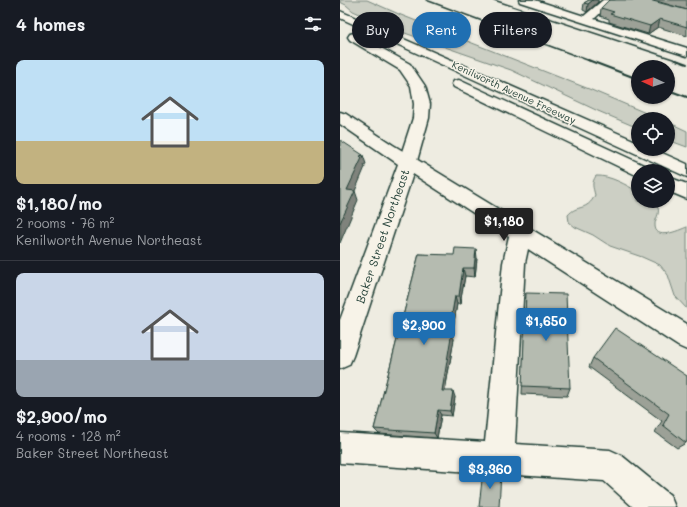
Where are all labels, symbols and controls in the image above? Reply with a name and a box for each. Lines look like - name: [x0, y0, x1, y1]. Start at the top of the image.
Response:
- chip: Buy: [352, 12, 404, 48]
- chip: Rent: [412, 12, 471, 48]
- chip: Filters: [479, 12, 552, 48]
- text: 4 homes: [16, 13, 85, 35]
- icon: filters: [302, 13, 324, 35]
- street label: Kenilworth Avenue Freeway: [450, 57, 578, 127]
- north arrow: [631, 60, 675, 104]
- map controls: [631, 60, 675, 208]
- icon: home: [134, 86, 206, 158]
- button: locate: [631, 112, 675, 156]
- button: layers: [631, 164, 675, 208]
- street label: Baker Street Northeast: [352, 167, 412, 305]
- text: $1,180/mo: [16, 192, 102, 214]
- pin: $1,180: [471, 208, 537, 242]
- text: $1,180: [484, 212, 524, 229]
- text: 2 rooms · 76 m²: [16, 214, 115, 231]
- text: Kenilworth Avenue Northeast: [16, 231, 202, 248]
- icon: home: [134, 299, 206, 371]
- pin: $1,650: [513, 308, 579, 342]
- pin: $2,900: [391, 312, 457, 346]
- text: $1,650: [525, 312, 567, 329]
- text: $2,900: [402, 316, 446, 333]
- text: $2,900/mo: [16, 405, 107, 427]
- text: 4 rooms · 128 m²: [16, 427, 121, 444]
- text: Baker Street Northeast: [16, 444, 168, 461]
- pin: $3,360: [457, 456, 523, 490]
- text: $3,360: [468, 460, 512, 477]

